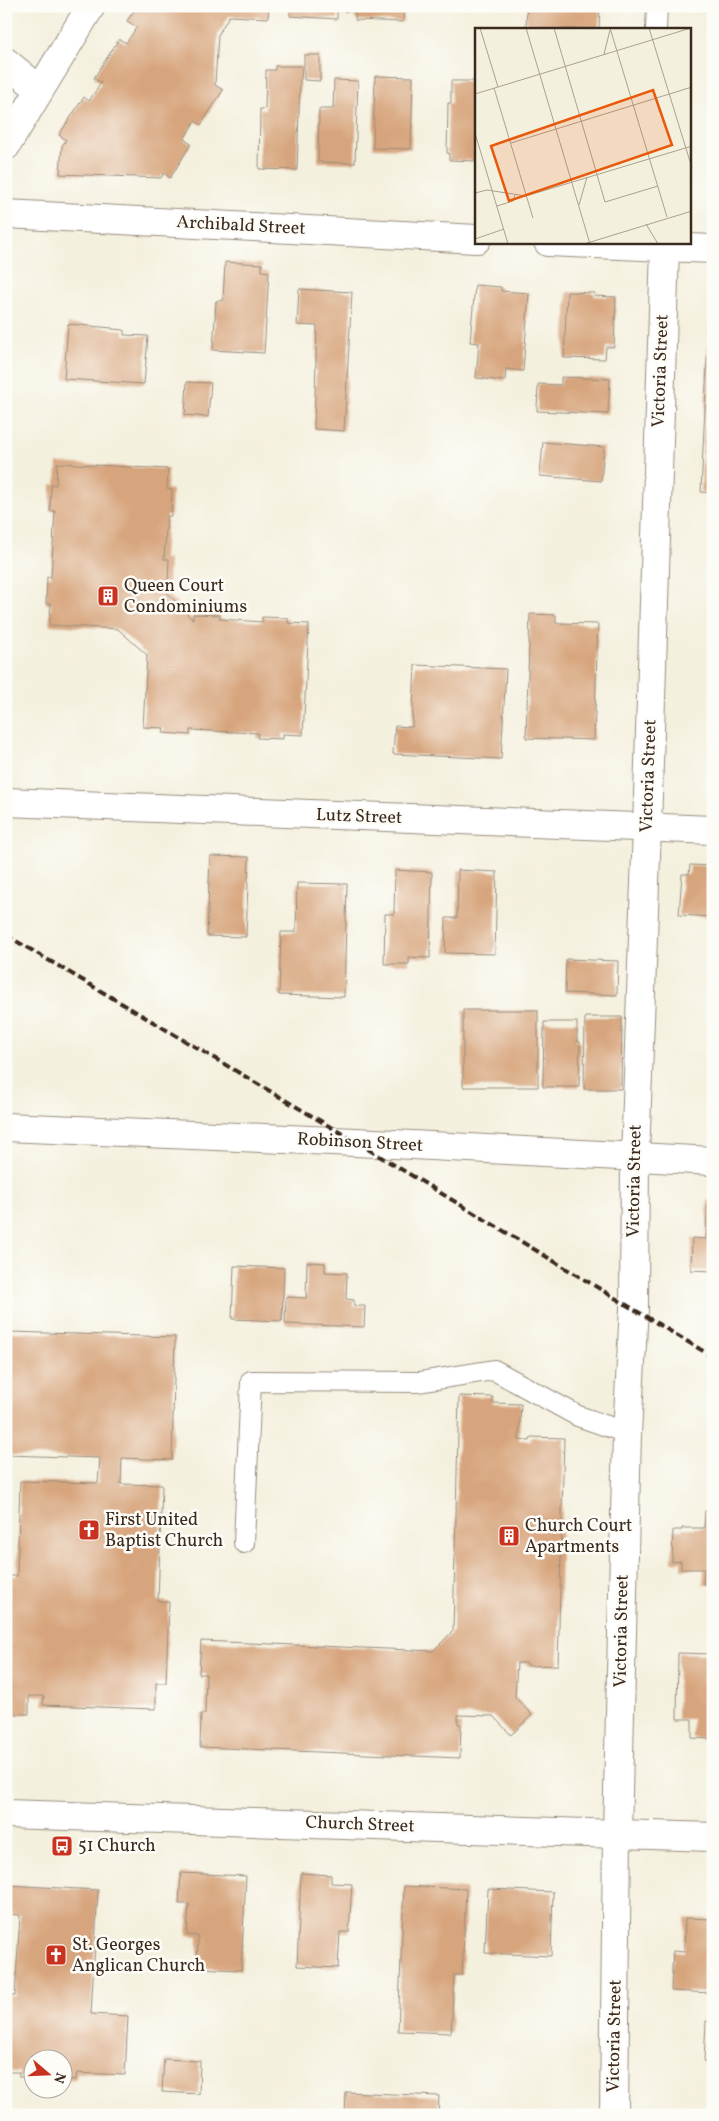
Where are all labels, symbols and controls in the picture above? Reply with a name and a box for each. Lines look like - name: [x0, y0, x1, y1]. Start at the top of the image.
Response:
- inset map: [475, 28, 692, 244]
- street label: Archibald Street: [176, 210, 306, 242]
- street label: Victoria Street: [647, 314, 675, 428]
- place label: Queen Court Condominiums: [124, 574, 247, 620]
- building icon: Queen Court Condominiums: [96, 584, 120, 608]
- street label: Victoria Street: [635, 719, 663, 833]
- street label: Lutz Street: [315, 803, 403, 831]
- street label: Victoria Street: [622, 1124, 648, 1238]
- street label: Robinson Street: [296, 1127, 424, 1159]
- place label: First United Baptist Church: [105, 1508, 224, 1554]
- place label: Church Court Apartments: [525, 1514, 632, 1560]
- church icon: First United Baptist Church: [77, 1518, 101, 1542]
- building icon: Church Court Apartments: [497, 1524, 521, 1548]
- street label: Victoria Street: [609, 1574, 635, 1688]
- street label: Church Street: [305, 1811, 415, 1839]
- bus stop icon: 51 Church: [50, 1834, 74, 1858]
- place label: 51 Church: [78, 1834, 156, 1859]
- place label: St. Georges Anglican Church: [72, 1933, 206, 1979]
- church icon: St. Georges Anglican Church: [44, 1943, 68, 1967]
- street label: Victoria Street: [602, 1979, 628, 2093]
- north arrow: [22, 2048, 72, 2098]
- text: N: [48, 2070, 70, 2086]

